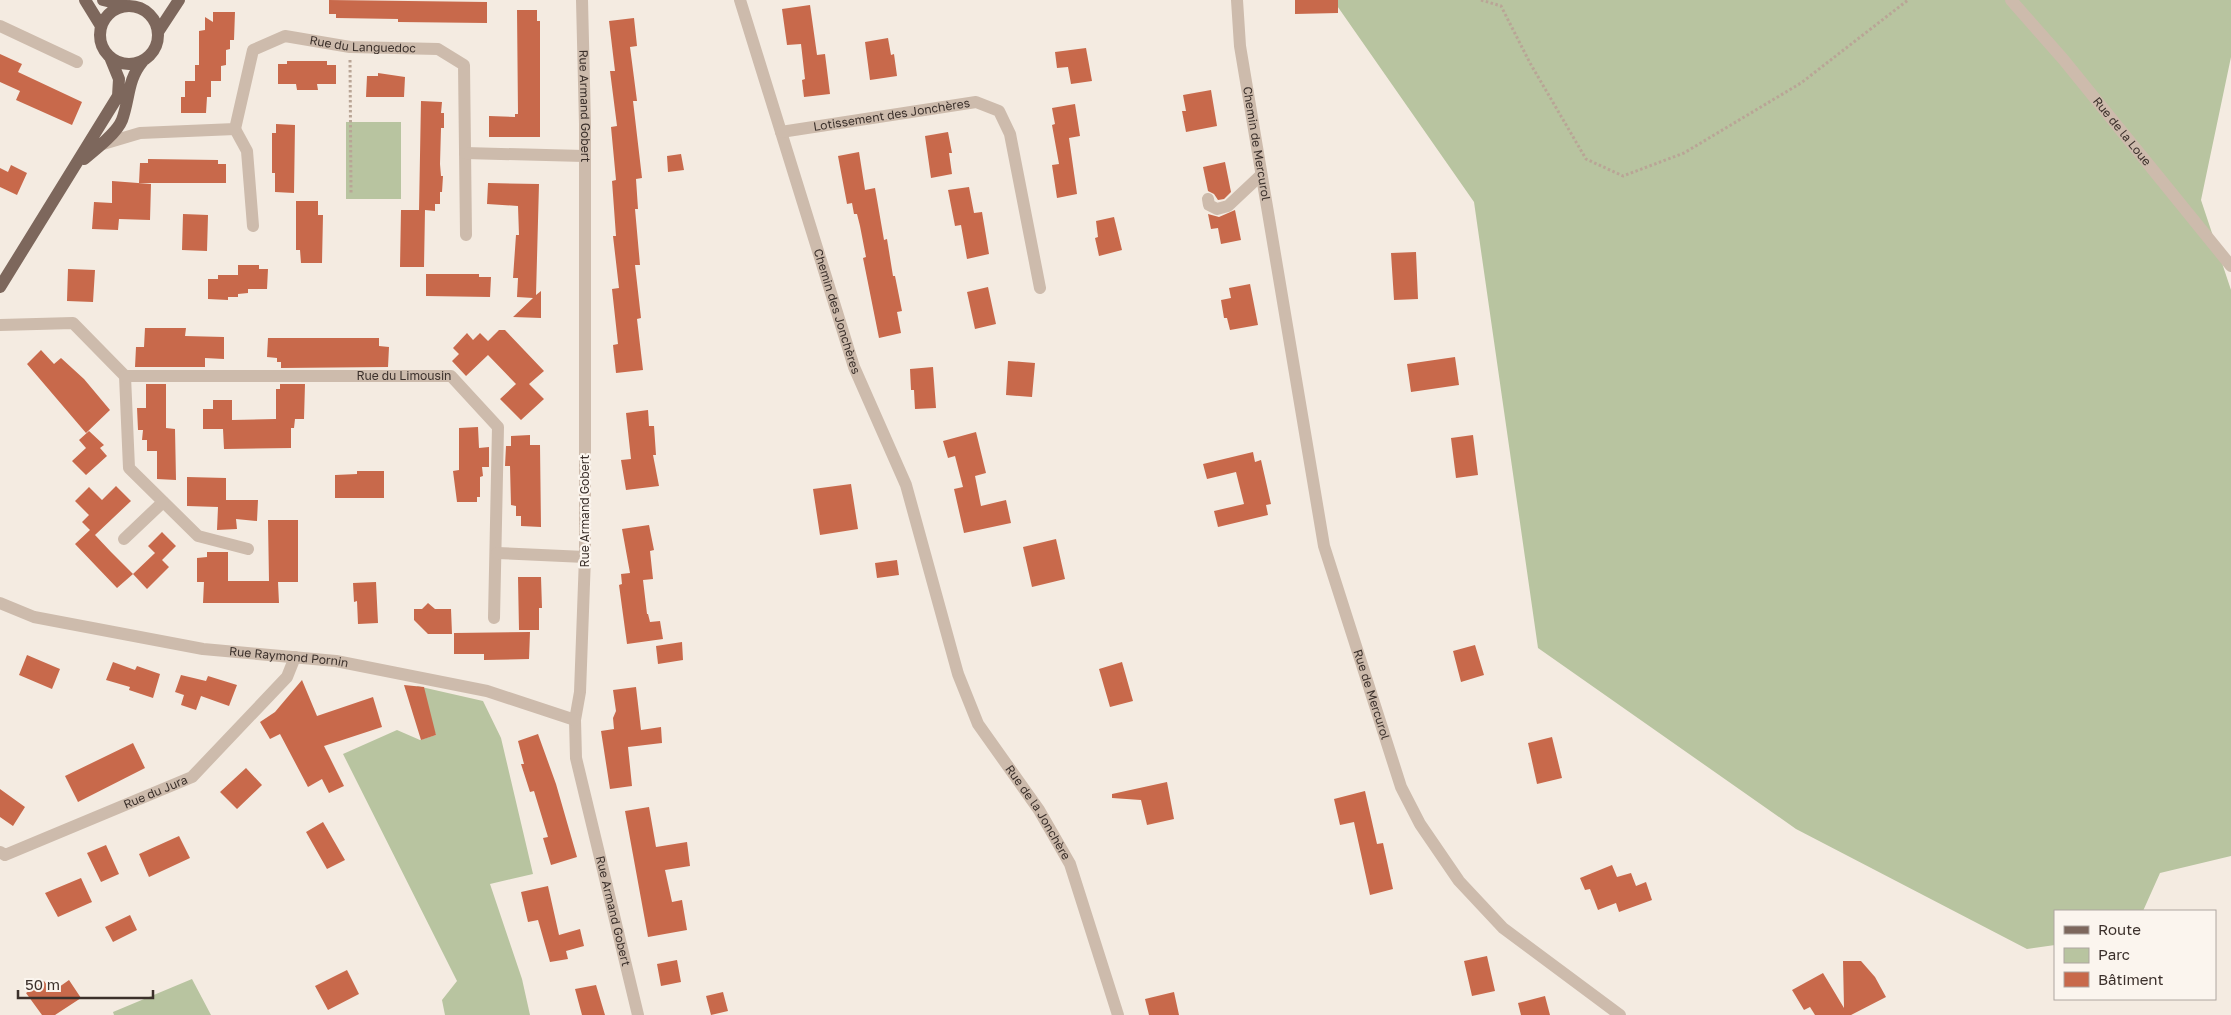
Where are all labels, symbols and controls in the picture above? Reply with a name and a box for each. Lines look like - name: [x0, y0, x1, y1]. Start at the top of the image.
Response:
- street label: Rue du Languedoc: [308, 32, 416, 56]
- street label: Rue Armand Gobert: [576, 49, 593, 163]
- street label: Chemin de Mercurol: [1240, 85, 1274, 202]
- street label: Rue de la Loue: [2090, 94, 2155, 169]
- street label: Lotissement des Jonchères: [812, 95, 971, 134]
- street label: Chemin des Jonchères: [811, 247, 864, 376]
- street label: Rue du Limousin: [357, 368, 451, 383]
- street label: Rue Armand Gobert: [577, 454, 592, 567]
- street label: Rue Raymond Pornin: [229, 643, 350, 670]
- street label: Rue de Mercurol: [1351, 647, 1393, 741]
- street label: Rue de la Jonchère: [1002, 762, 1074, 862]
- street label: Rue du Jura: [121, 772, 190, 812]
- street label: Rue Armand Gobert: [593, 854, 634, 968]
- legend: [2054, 910, 2216, 1000]
- text: Route: [2098, 920, 2141, 938]
- text: Parc: [2098, 945, 2130, 963]
- scale bar: [18, 968, 152, 1000]
- text: Bâtiment: [2098, 970, 2163, 988]
- text: 50 m: [25, 975, 60, 993]

